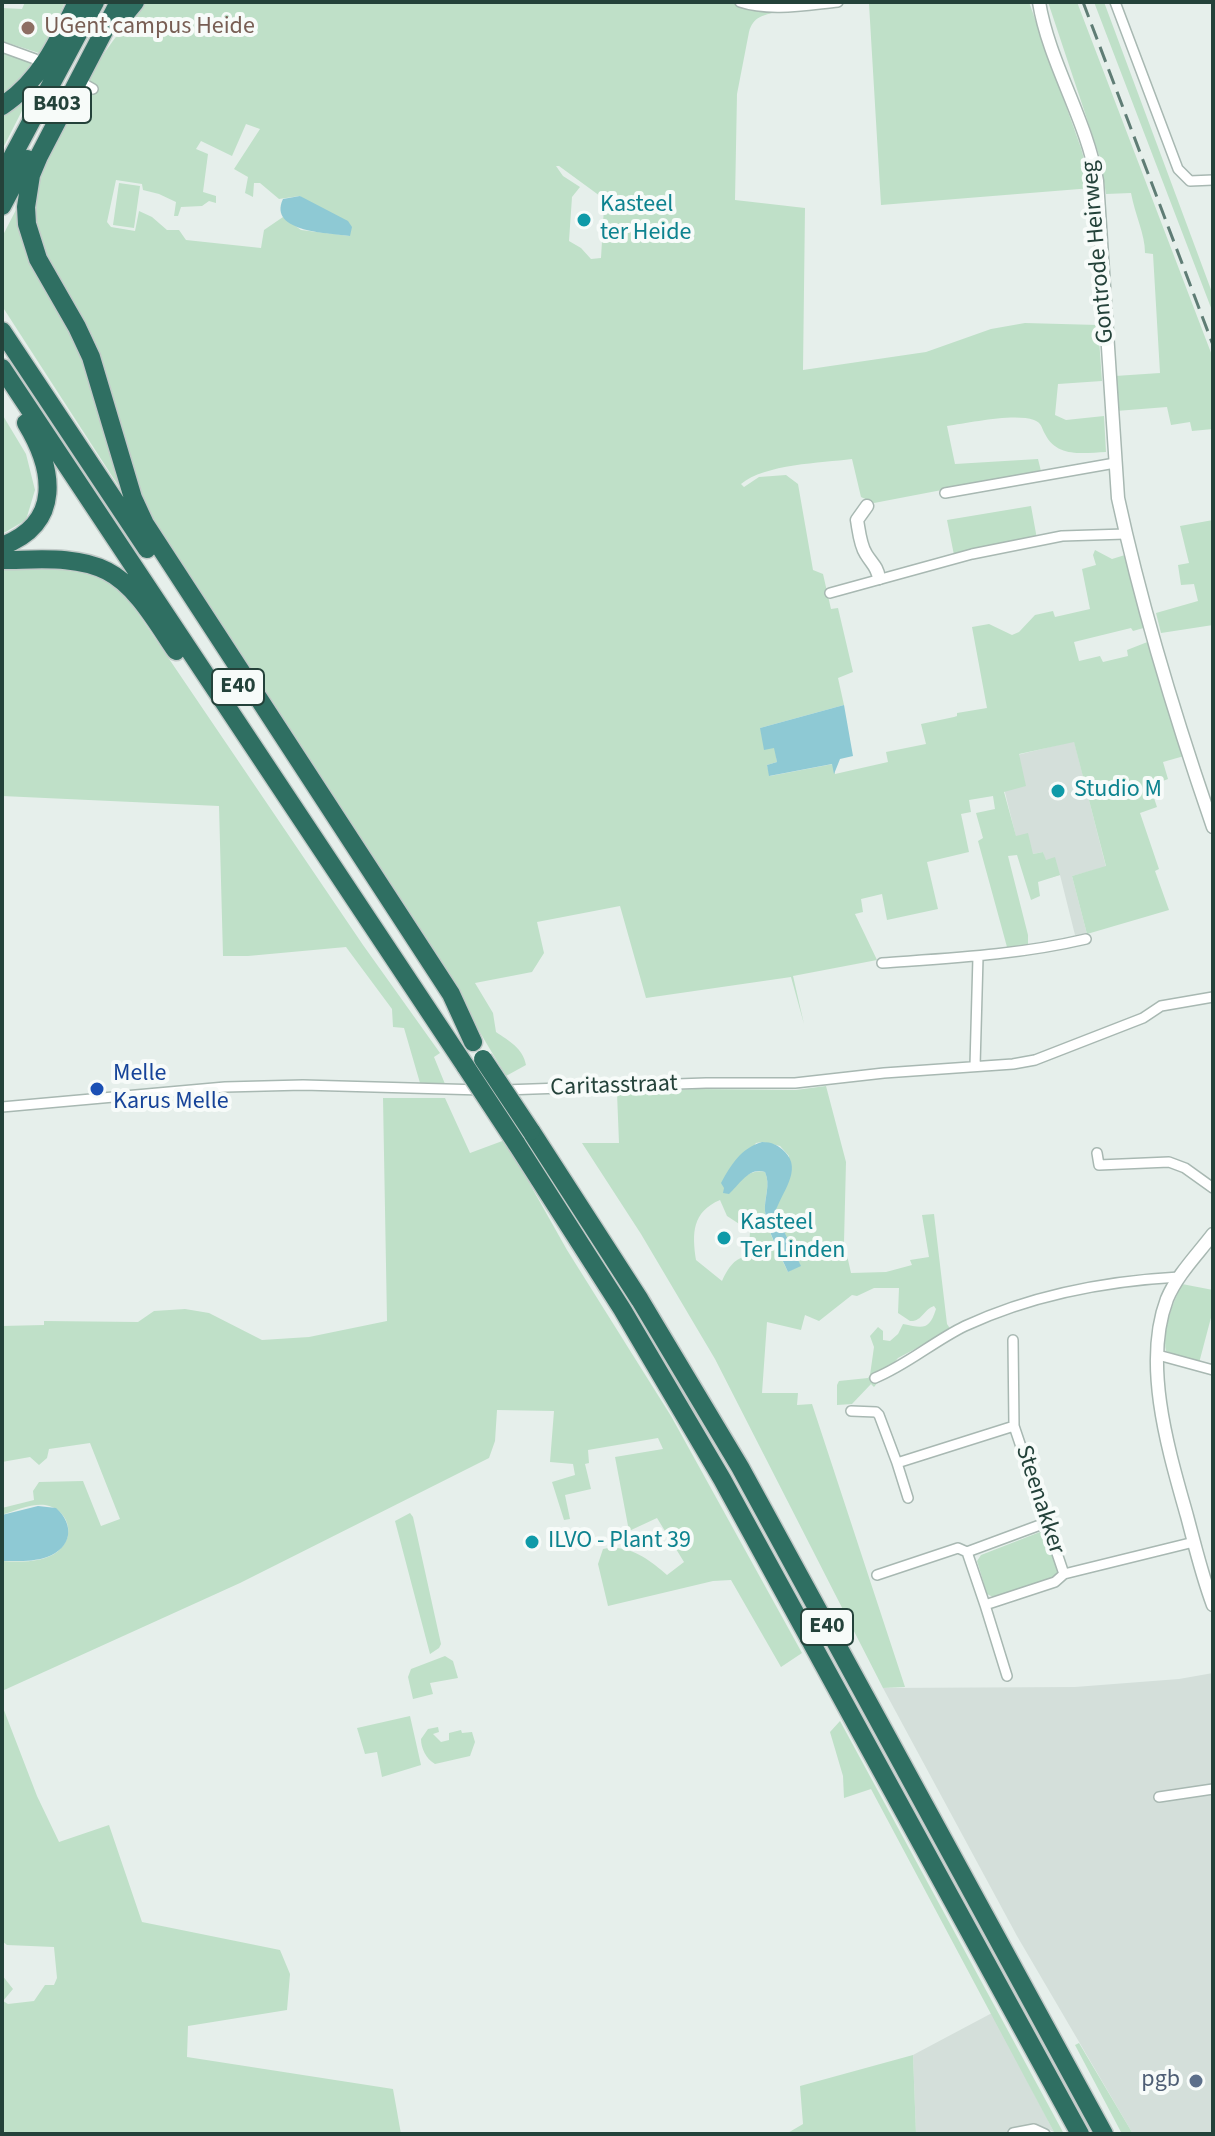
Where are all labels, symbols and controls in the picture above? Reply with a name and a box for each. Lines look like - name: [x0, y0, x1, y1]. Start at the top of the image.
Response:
- place label: UGent campus Heide: [44, 14, 255, 42]
- marker: UGent campus Heide: [19, 19, 37, 37]
- road number: B403: [23, 87, 91, 123]
- street label: Gontrode Heirweg: [1077, 159, 1121, 345]
- place label: Kasteel ter Heide: [600, 192, 691, 248]
- marker: Kasteel ter Heide: [575, 211, 593, 229]
- road number: E40: [212, 669, 264, 705]
- place label: Studio M: [1074, 777, 1162, 805]
- marker: Studio M: [1049, 782, 1067, 800]
- place label: Melle Karus Melle: [113, 1061, 229, 1117]
- street label: Caritasstraat: [550, 1070, 678, 1104]
- marker: Melle Karus Melle: [88, 1080, 106, 1098]
- place label: Kasteel Ter Linden: [740, 1210, 845, 1266]
- marker: Kasteel Ter Linden: [715, 1229, 733, 1247]
- street label: Steenakker: [1008, 1442, 1070, 1558]
- place label: ILVO - Plant 39: [548, 1528, 691, 1556]
- marker: ILVO - Plant 39: [523, 1533, 541, 1551]
- road number: E40: [801, 1609, 853, 1645]
- place label: pgb: [1141, 2067, 1180, 2095]
- marker: pgb: [1187, 2072, 1205, 2090]

